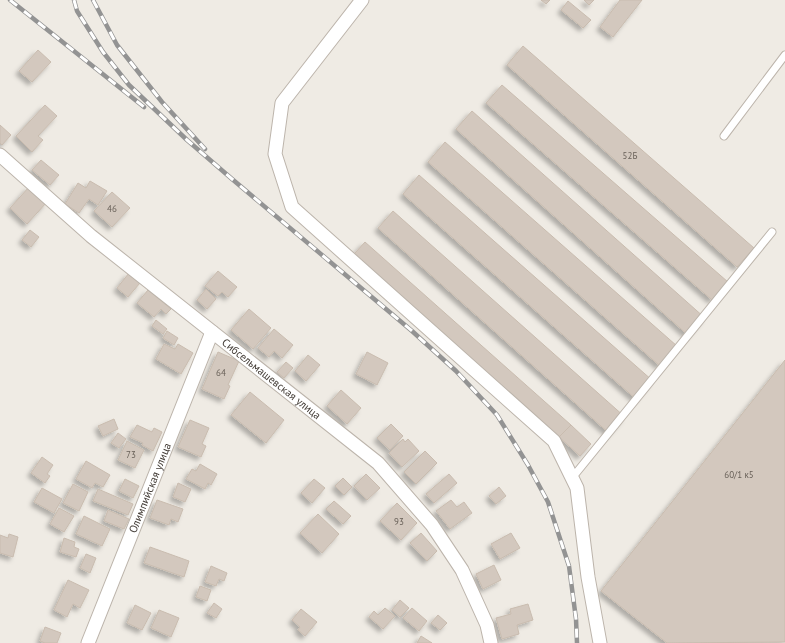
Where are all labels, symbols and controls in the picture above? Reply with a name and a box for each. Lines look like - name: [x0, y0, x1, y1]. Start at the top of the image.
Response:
- house number: 52Б: [623, 150, 637, 161]
- house number: 46: [107, 203, 117, 214]
- street label: Сибсельмашевская улица: [219, 335, 324, 422]
- house number: 64: [216, 367, 226, 378]
- street label: Олимпийская улица: [126, 441, 174, 535]
- house number: 73: [126, 449, 136, 460]
- house number: 60/1 к5: [724, 469, 754, 480]
- house number: 93: [394, 516, 404, 527]

